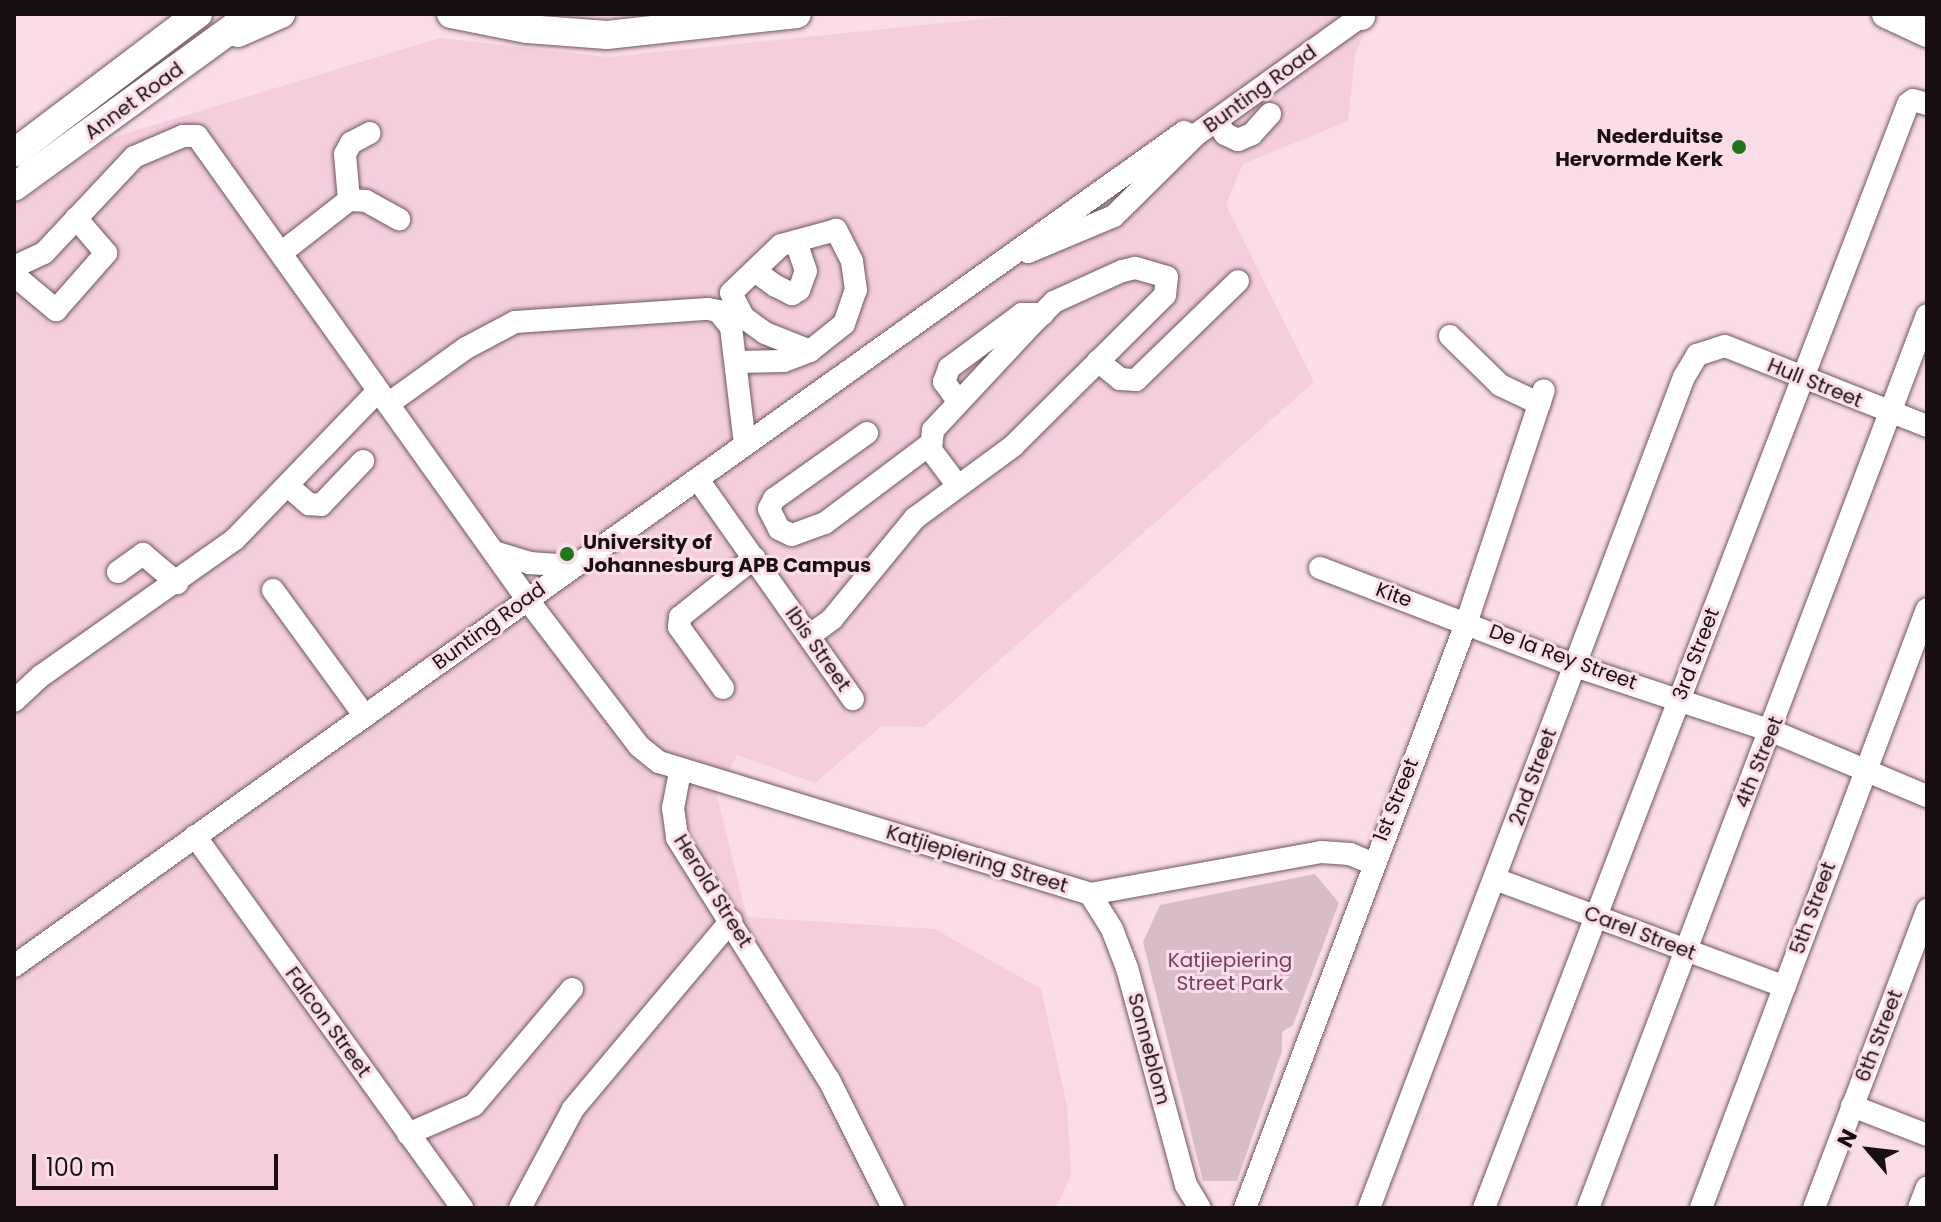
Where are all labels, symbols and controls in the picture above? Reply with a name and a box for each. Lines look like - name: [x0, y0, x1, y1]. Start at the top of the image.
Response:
- street label: Bunting Road: [1199, 40, 1321, 138]
- street label: Annet Road: [80, 57, 188, 145]
- place label: Nederduitse Hervormde Kerk: [1555, 124, 1723, 171]
- marker: Nederduitse Hervormde Kerk: [1730, 138, 1748, 156]
- street label: Hull Street: [1764, 353, 1866, 413]
- place label: University of Johannesburg APB Campus: [583, 530, 871, 577]
- marker: University of Johannesburg APB Campus: [558, 545, 576, 563]
- street label: Bunting Road: [428, 577, 550, 675]
- street label: Kite: [1373, 577, 1415, 613]
- street label: Ibis Street: [780, 602, 856, 696]
- street label: 3rd Street: [1667, 605, 1725, 703]
- street label: De la Rey Street: [1486, 619, 1640, 695]
- street label: 4th Street: [1730, 713, 1788, 811]
- street label: 2nd Street: [1504, 725, 1562, 829]
- street label: 1st Street: [1368, 755, 1424, 845]
- street label: Katjiepiering Street: [883, 820, 1071, 898]
- street label: Herold Street: [669, 830, 757, 952]
- street label: 5th Street: [1785, 859, 1841, 957]
- street label: Carel Street: [1581, 901, 1699, 965]
- park label: Katjiepiering Street Park: [1168, 948, 1292, 995]
- street label: Falcon Street: [280, 962, 376, 1082]
- street label: 6th Street: [1850, 987, 1908, 1085]
- street label: Sonneblom: [1123, 991, 1175, 1107]
- north arrow: [1829, 1110, 1909, 1190]
- text: N: [1830, 1124, 1865, 1153]
- scale bar: [36, 1138, 282, 1188]
- text: 100 m: [46, 1151, 115, 1184]

